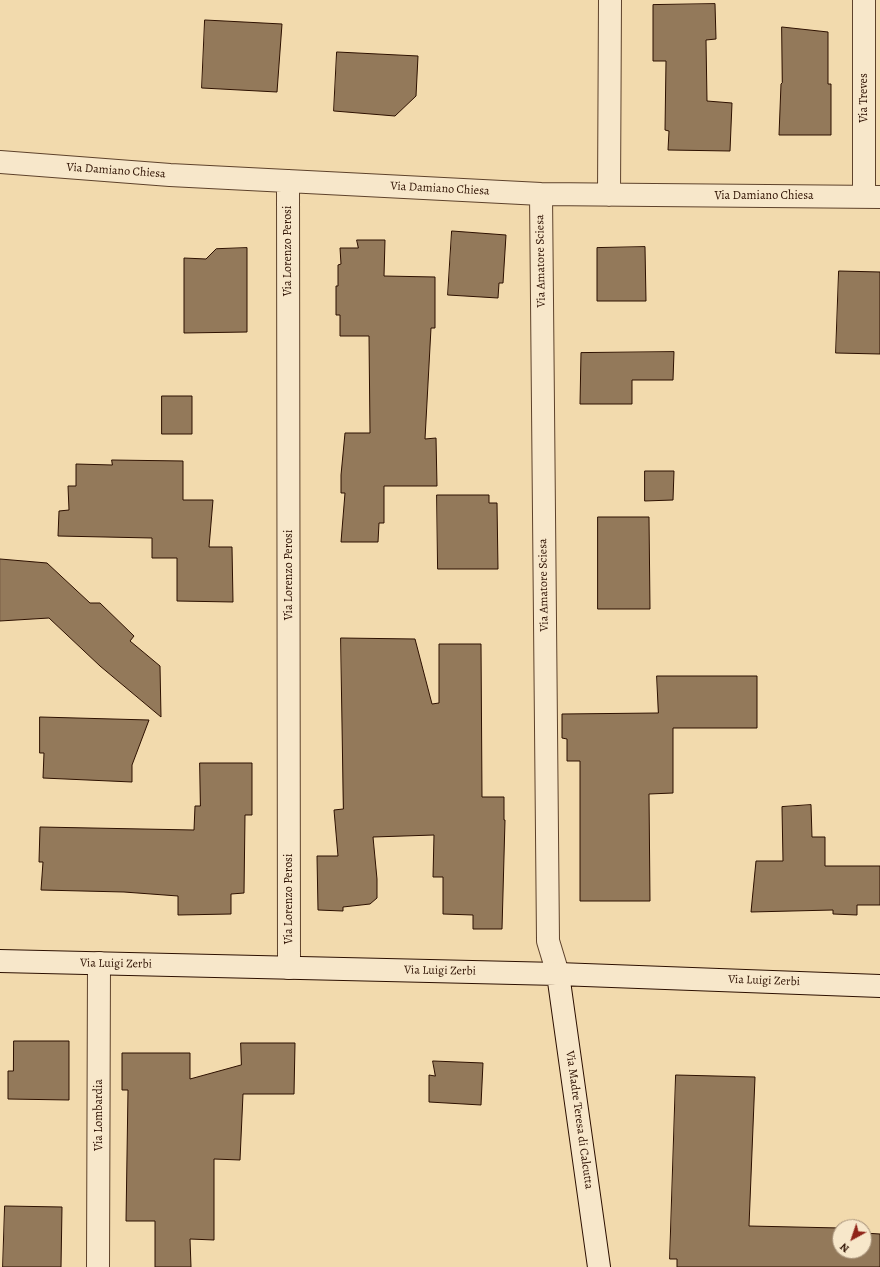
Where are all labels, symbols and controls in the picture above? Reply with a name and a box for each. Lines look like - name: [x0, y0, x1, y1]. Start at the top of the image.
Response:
- street label: Via Treves: [857, 73, 871, 123]
- street label: Via Damiano Chiesa: [66, 160, 166, 182]
- street label: Via Damiano Chiesa: [390, 179, 490, 199]
- street label: Via Damiano Chiesa: [714, 189, 814, 203]
- street label: Via Lorenzo Perosi: [281, 206, 295, 296]
- street label: Via Amatore Sciesa: [533, 214, 549, 308]
- street label: Via Lorenzo Perosi: [282, 530, 296, 620]
- street label: Via Amatore Sciesa: [536, 538, 552, 632]
- street label: Via Lorenzo Perosi: [282, 854, 296, 944]
- street label: Via Luigi Zerbi: [80, 956, 152, 972]
- street label: Via Luigi Zerbi: [404, 963, 476, 979]
- street label: Via Luigi Zerbi: [728, 973, 800, 989]
- street label: Via Madre Teresa di Calcutta: [562, 1050, 596, 1190]
- street label: Via Lombardia: [92, 1079, 106, 1151]
- north arrow: [832, 1219, 872, 1259]
- text: N: [837, 1239, 853, 1256]

